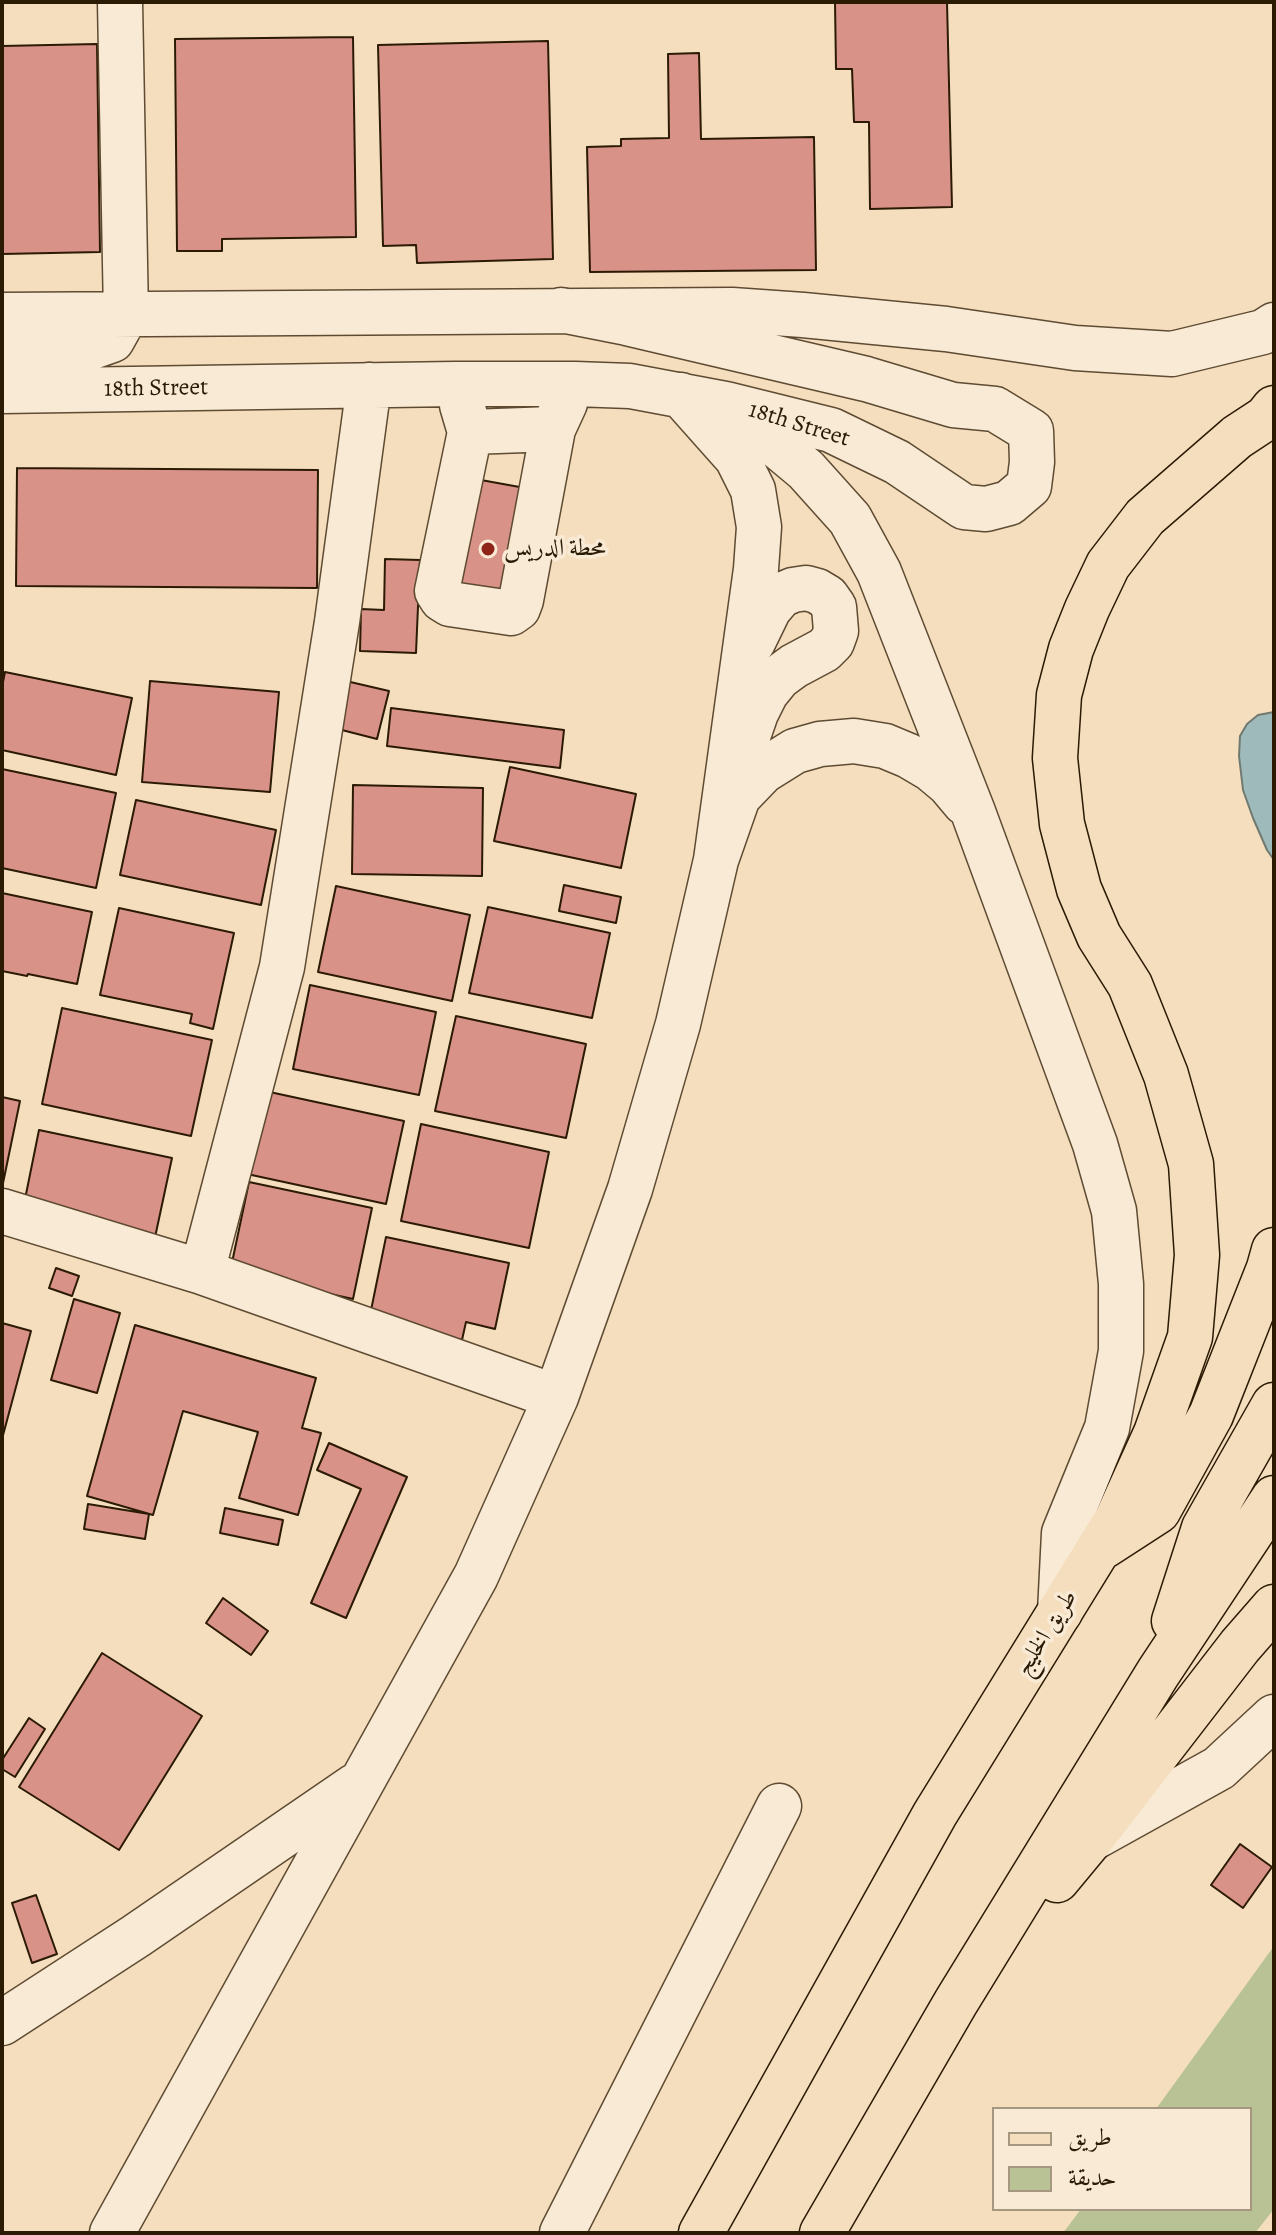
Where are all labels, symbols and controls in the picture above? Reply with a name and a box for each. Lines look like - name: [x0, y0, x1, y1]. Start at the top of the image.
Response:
- street label: 18th Street: [104, 374, 208, 404]
- street label: 18th Street: [745, 396, 853, 454]
- place label: محطة الدريس: [504, 535, 606, 563]
- marker: محطة الدريس: [479, 540, 497, 558]
- street label: طريق الخليج: [1010, 1585, 1084, 1681]
- legend: [992, 2107, 1252, 2211]
- text: طريق: [1068, 2121, 1112, 2153]
- text: حديقة: [1068, 2161, 1117, 2193]

